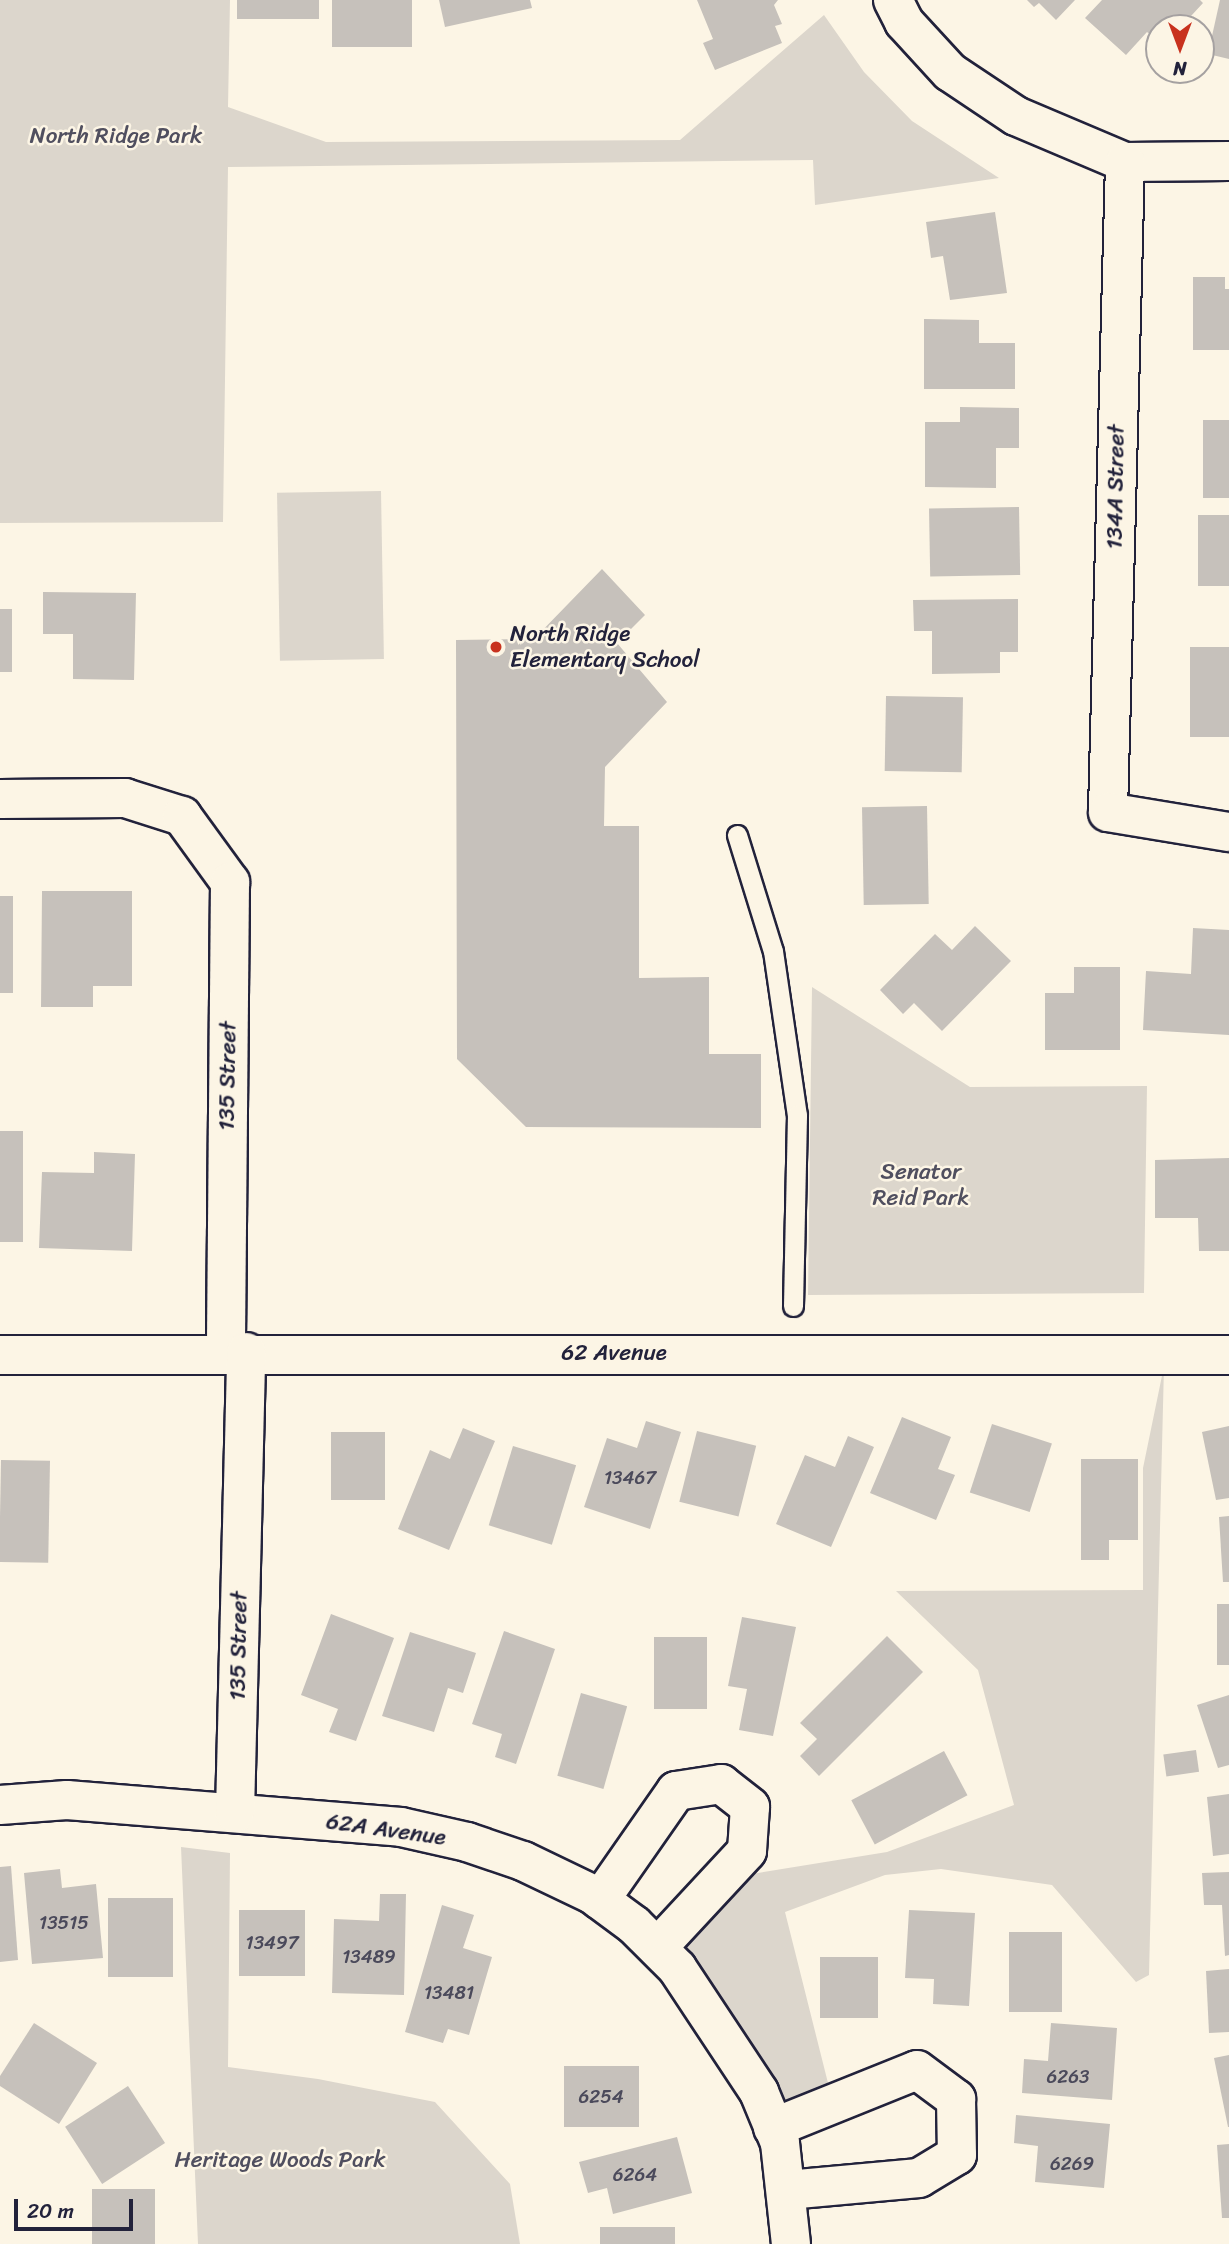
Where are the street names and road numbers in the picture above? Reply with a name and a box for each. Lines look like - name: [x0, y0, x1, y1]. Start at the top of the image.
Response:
- street label: 134A Street: [1101, 424, 1131, 550]
- street label: 135 Street: [213, 1021, 243, 1131]
- street label: 62 Avenue: [561, 1339, 667, 1367]
- street label: 135 Street: [224, 1591, 254, 1701]
- street label: 62A Avenue: [324, 1808, 448, 1852]

